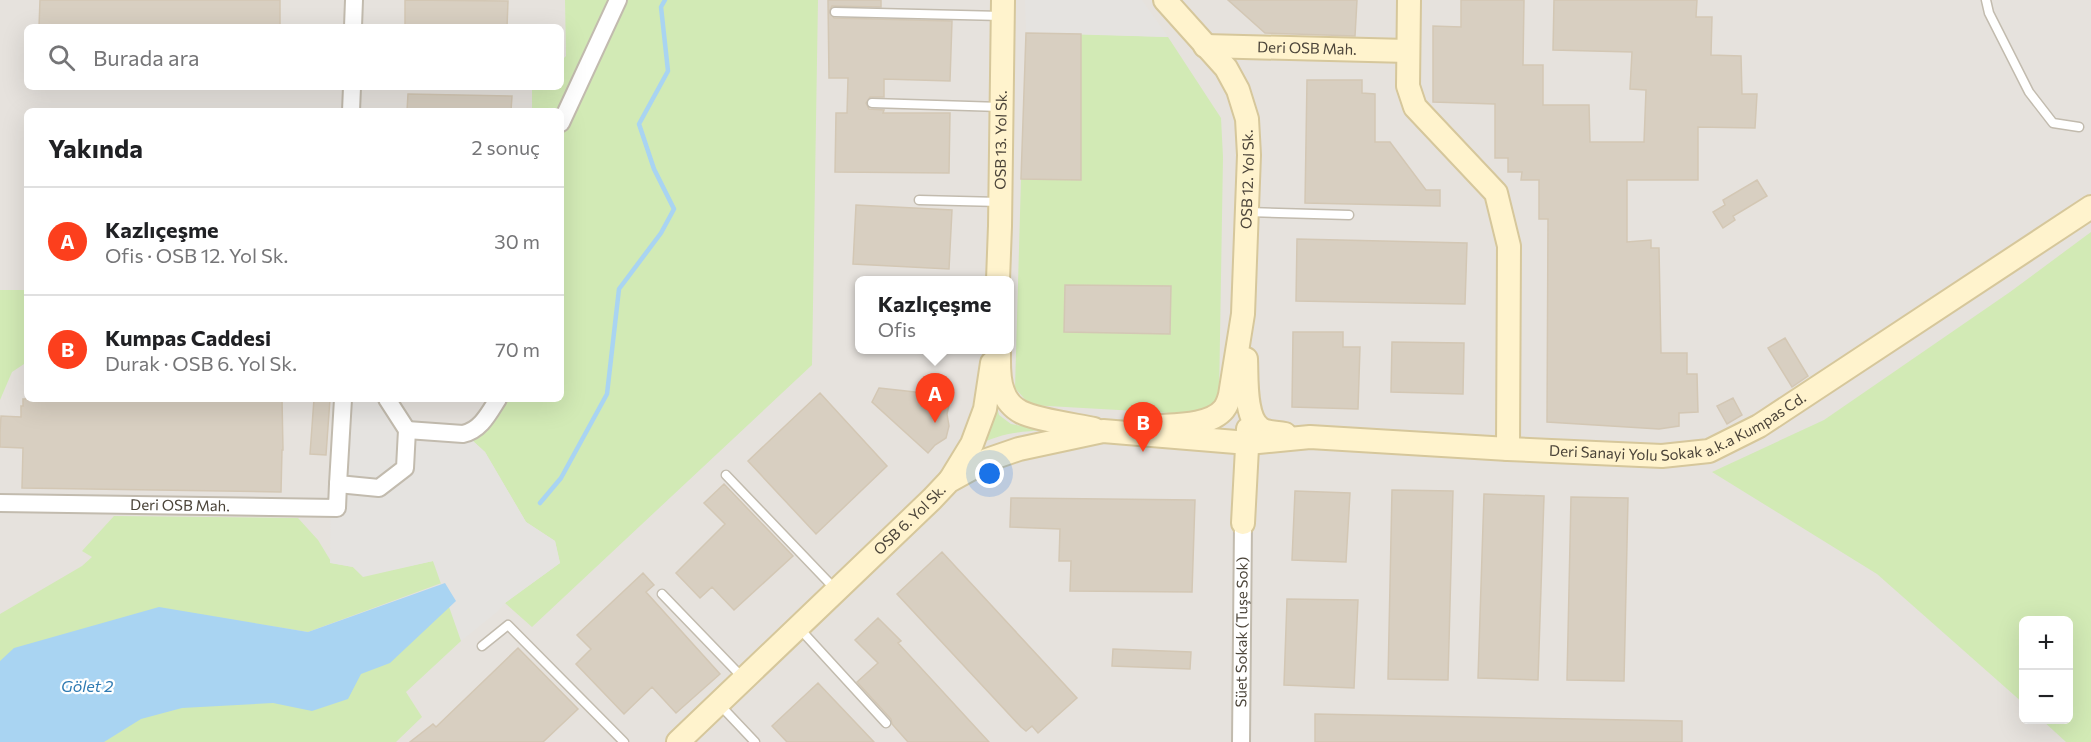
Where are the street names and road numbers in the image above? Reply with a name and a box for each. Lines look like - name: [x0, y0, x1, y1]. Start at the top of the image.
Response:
- street label: Deri OSB Mah.: [1257, 37, 1357, 58]
- street label: OSB 13. Yol Sk.: [990, 90, 1010, 190]
- street label: OSB 12. Yol Sk.: [1236, 129, 1257, 229]
- street label: Deri Sanayi Yolu Sokak a.k.a Kumpas Cd.: [1549, 388, 1809, 464]
- street label: OSB 6. Yol Sk.: [869, 480, 949, 558]
- street label: Deri OSB Mah.: [130, 495, 230, 514]
- street label: Süet Sokak (Tuşe Sok): [1231, 557, 1251, 707]

